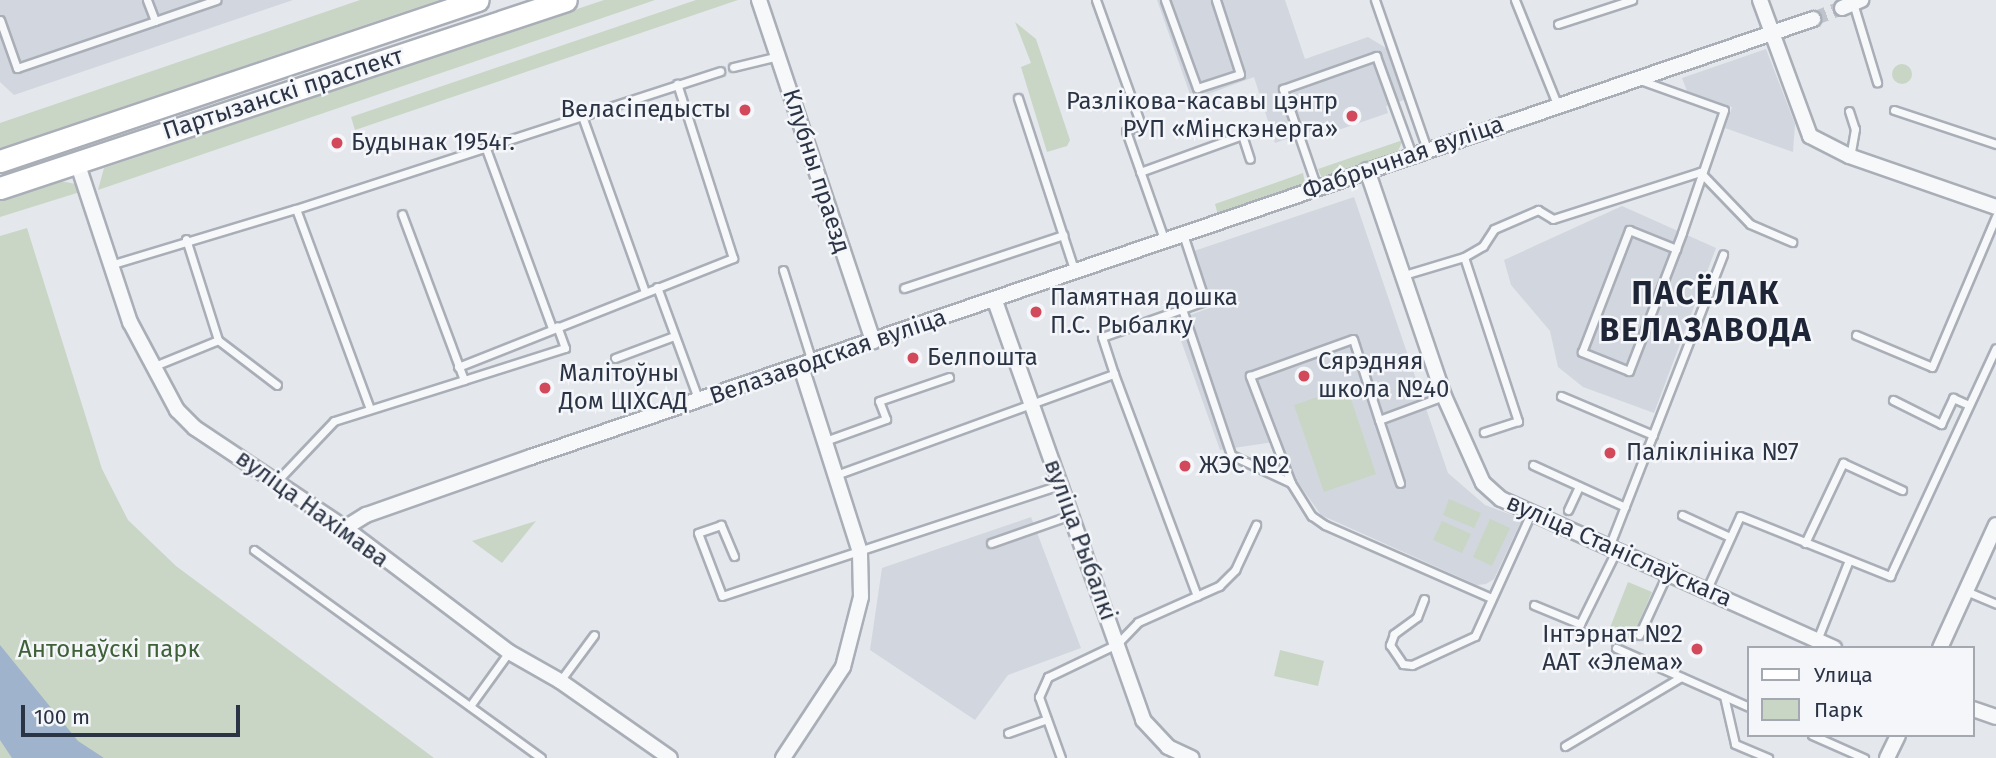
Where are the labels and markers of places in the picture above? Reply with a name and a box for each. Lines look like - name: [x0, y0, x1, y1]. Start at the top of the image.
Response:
- place label: Разлікова-касавы цэнтр РУП «Мінскэнерга»: [1066, 88, 1338, 144]
- place label: Веласіпедысты: [561, 96, 731, 124]
- marker: Веласіпедысты: [737, 102, 753, 118]
- marker: Разлікова-касавы цэнтр РУП «Мінскэнерга»: [1344, 108, 1360, 124]
- place label: Будынак 1954г.: [351, 129, 515, 157]
- marker: Будынак 1954г.: [329, 135, 345, 151]
- place label: Памятная дошка П.С. Рыбалку: [1050, 284, 1238, 340]
- marker: Памятная дошка П.С. Рыбалку: [1028, 304, 1044, 320]
- place label: Белпошта: [927, 344, 1038, 372]
- place label: Сярэдняя школа №40: [1318, 348, 1449, 404]
- marker: Белпошта: [905, 350, 921, 366]
- place label: Малітоўны Дом ЦІХСАД: [559, 360, 688, 416]
- marker: Сярэдняя школа №40: [1296, 368, 1312, 384]
- marker: Малітоўны Дом ЦІХСАД: [537, 380, 553, 396]
- place label: Паліклініка №7: [1626, 439, 1799, 467]
- marker: Паліклініка №7: [1600, 443, 1620, 463]
- place label: ЖЭС №2: [1199, 452, 1290, 480]
- marker: ЖЭС №2: [1177, 458, 1193, 474]
- place label: Інтэрнат №2 ААТ «Элема»: [1542, 621, 1683, 677]
- marker: Інтэрнат №2 ААТ «Элема»: [1689, 641, 1705, 657]

